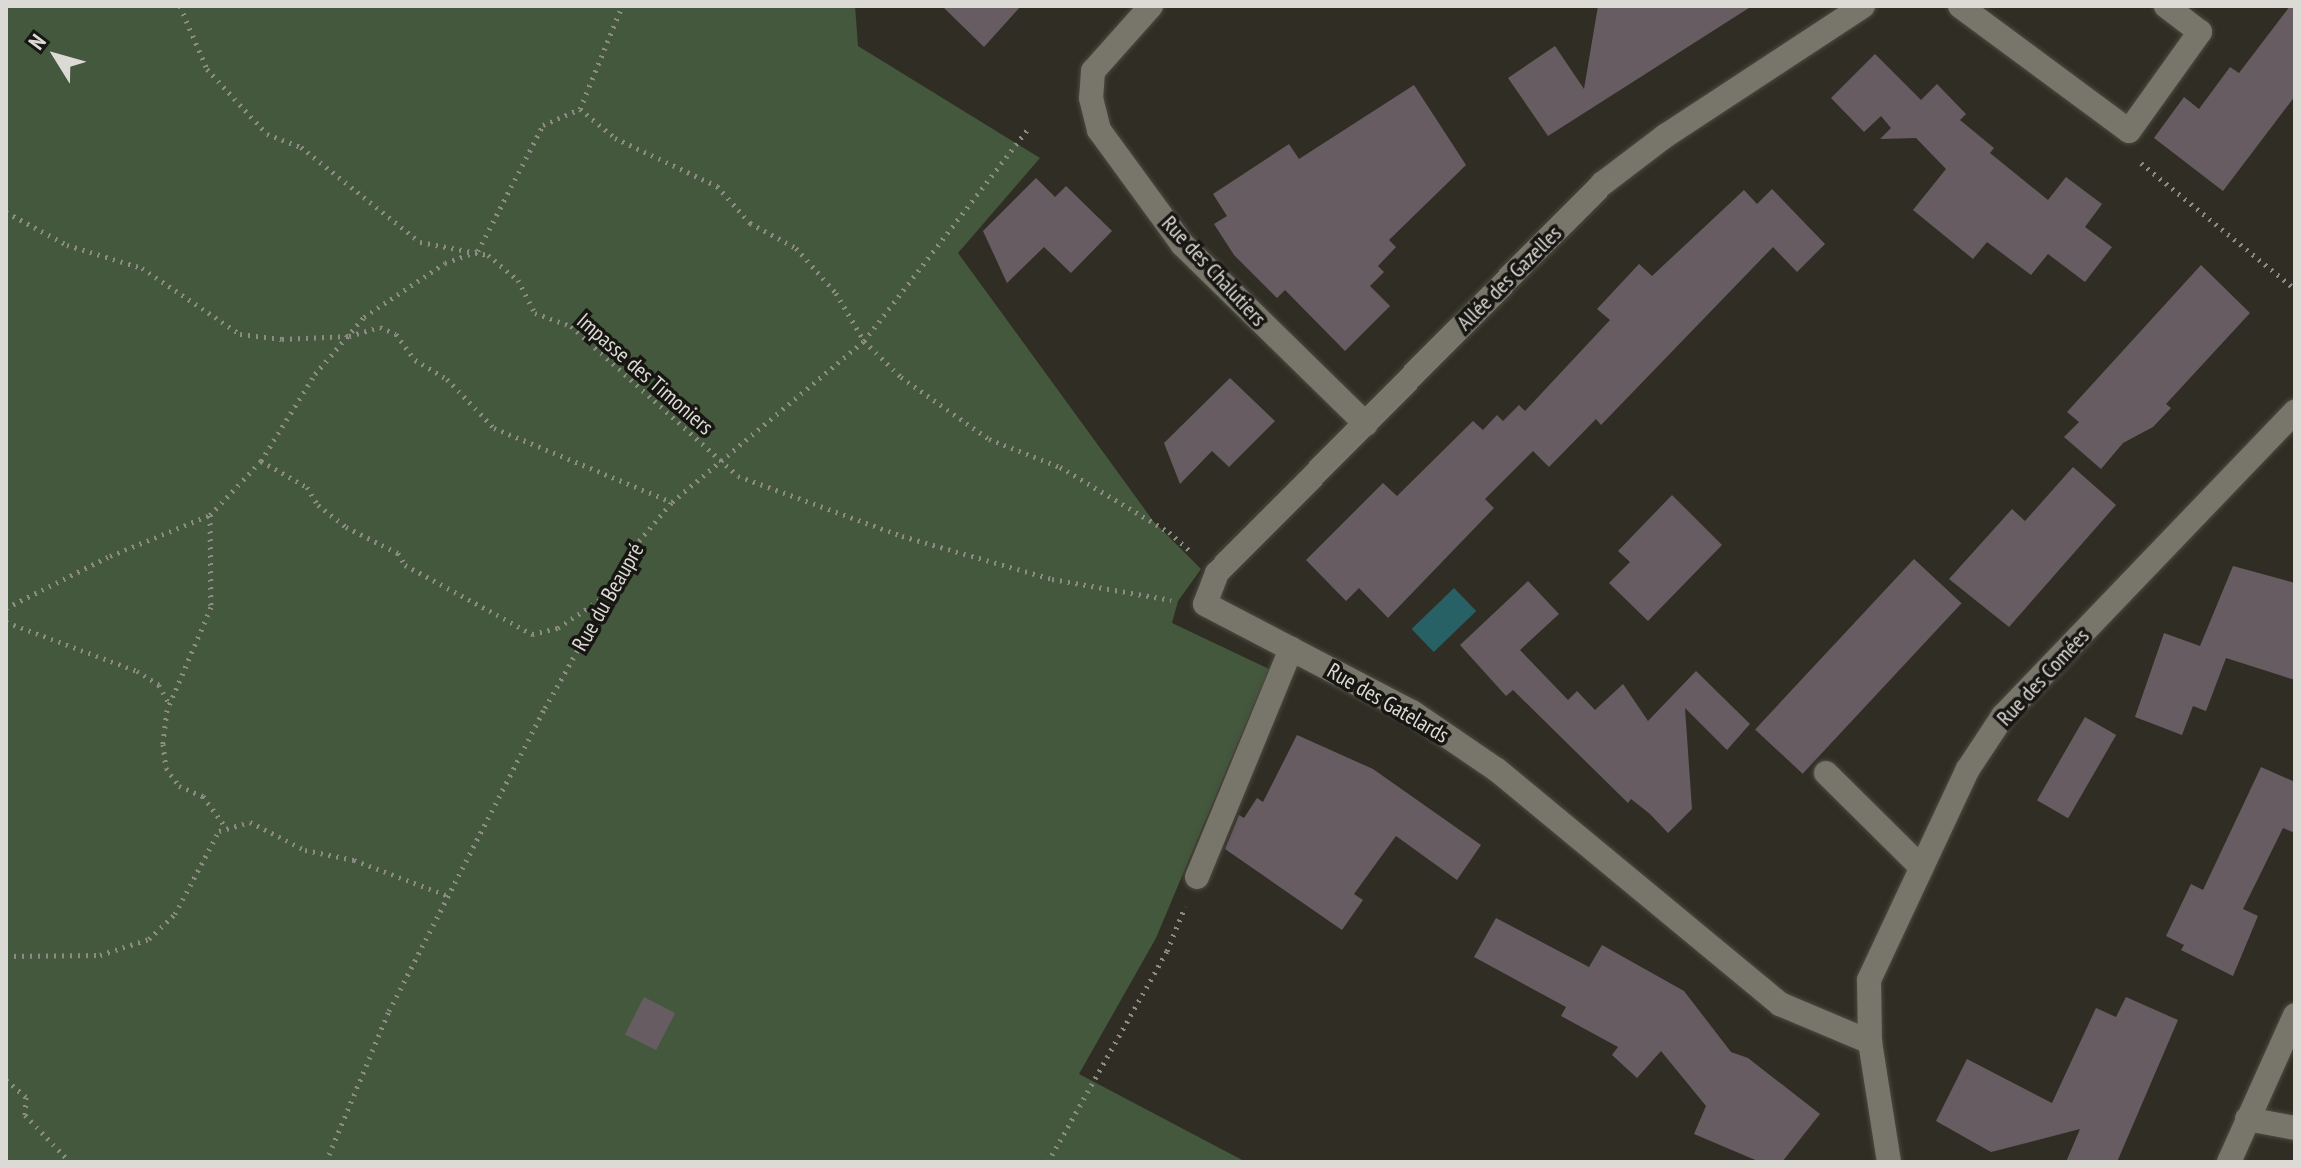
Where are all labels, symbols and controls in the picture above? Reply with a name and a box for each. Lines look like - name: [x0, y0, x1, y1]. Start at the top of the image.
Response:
- north arrow: [16, 16, 96, 96]
- text: N: [22, 28, 52, 55]
- street label: Rue des Chalutiers: [1156, 210, 1272, 332]
- street label: Allée des Gazelles: [1451, 220, 1567, 336]
- street label: Impasse des Timoniers: [571, 307, 719, 441]
- street label: Rue du Beaupré: [567, 538, 649, 656]
- street label: Rue des Comées: [1991, 623, 2095, 731]
- street label: Rue des Gatelards: [1322, 658, 1454, 748]

